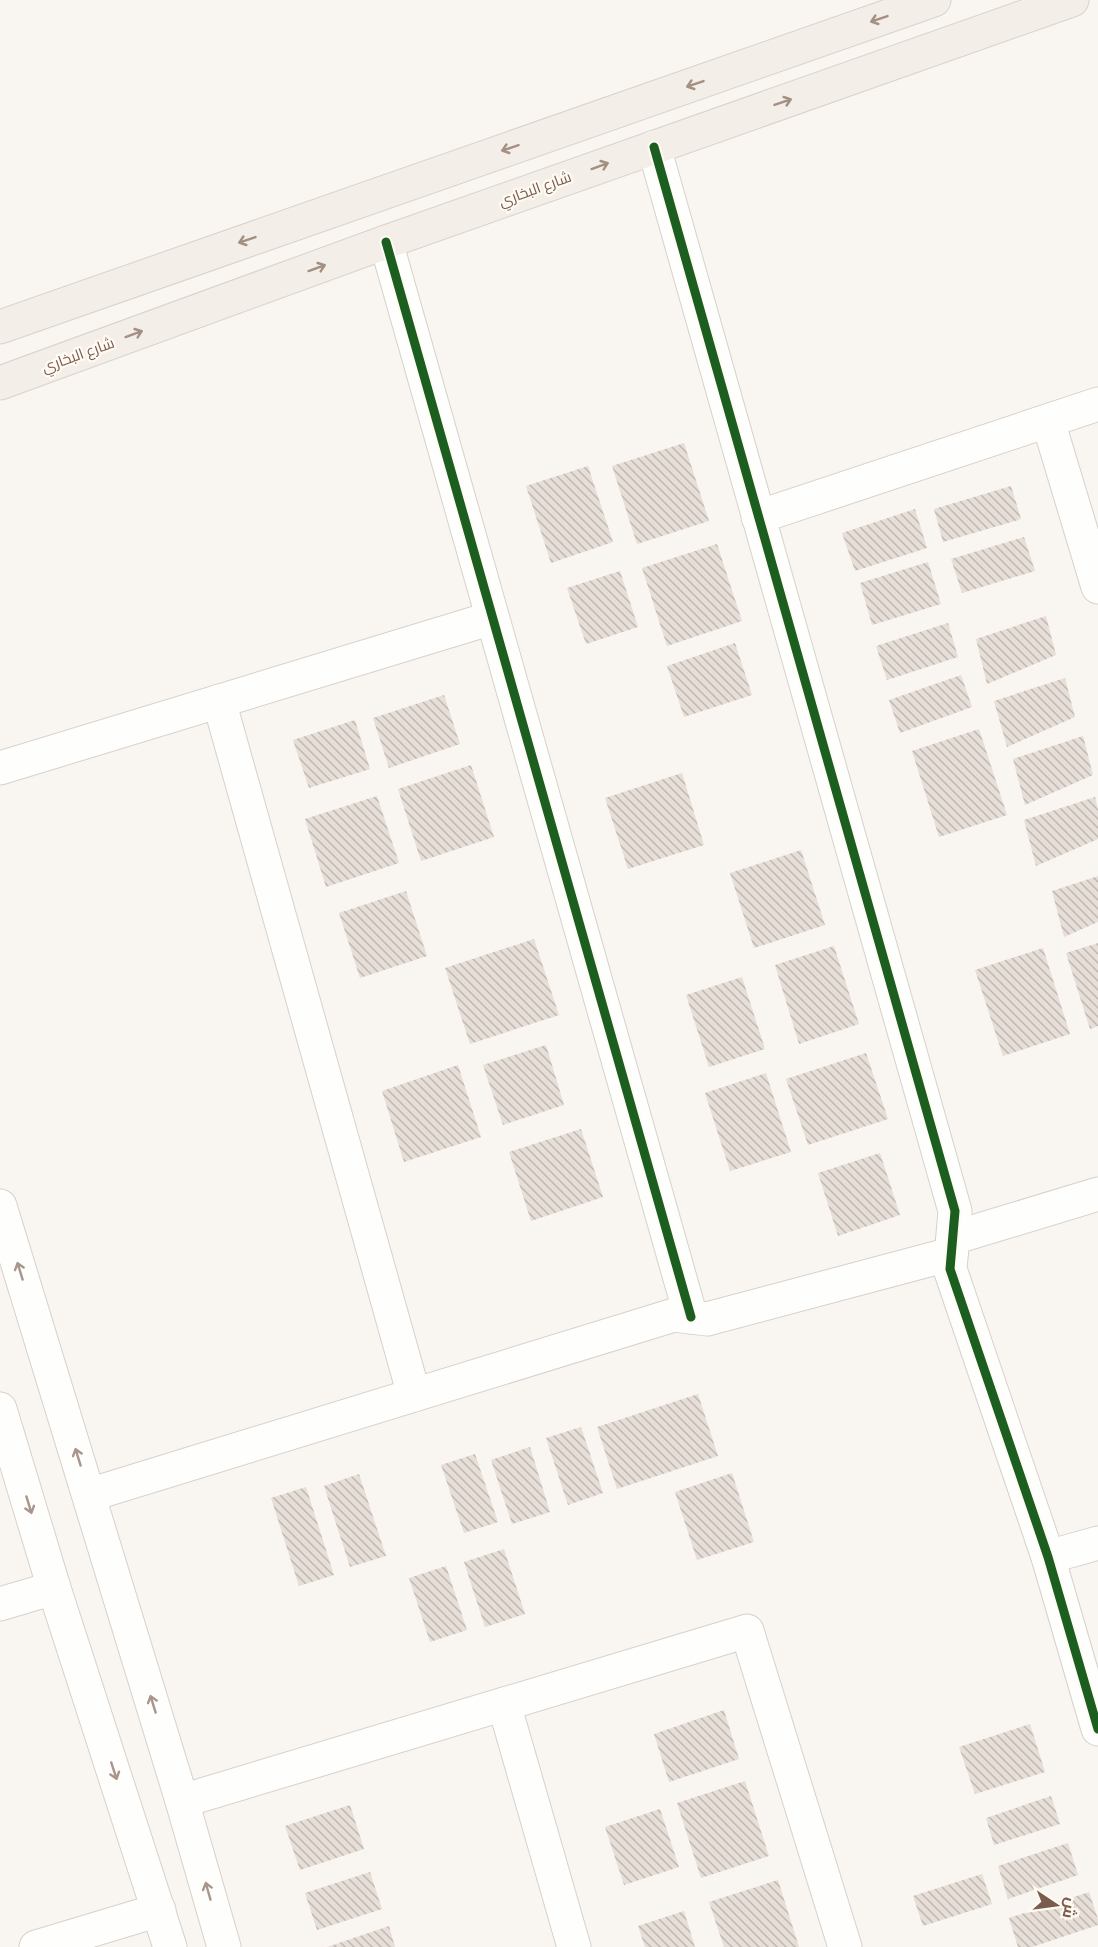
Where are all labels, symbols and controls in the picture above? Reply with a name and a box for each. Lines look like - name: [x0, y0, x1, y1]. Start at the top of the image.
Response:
- one-way arrow: [870, 15, 889, 26]
- one-way arrow: [686, 79, 704, 90]
- one-way arrow: [774, 95, 792, 106]
- one-way arrow: [502, 143, 520, 154]
- one-way arrow: [590, 160, 608, 171]
- street label: شارع البخاري: [496, 168, 575, 213]
- one-way arrow: [238, 235, 257, 246]
- one-way arrow: [307, 261, 326, 272]
- one-way arrow: [124, 328, 143, 339]
- street label: شارع البخاري: [39, 334, 118, 379]
- one-way arrow: [14, 1262, 25, 1281]
- one-way arrow: [71, 1448, 82, 1467]
- one-way arrow: [24, 1495, 35, 1514]
- one-way arrow: [147, 1695, 158, 1714]
- one-way arrow: [109, 1761, 120, 1780]
- north arrow: [1026, 1875, 1086, 1935]
- one-way arrow: [202, 1882, 213, 1901]
- text: ش: [1058, 1896, 1082, 1920]

